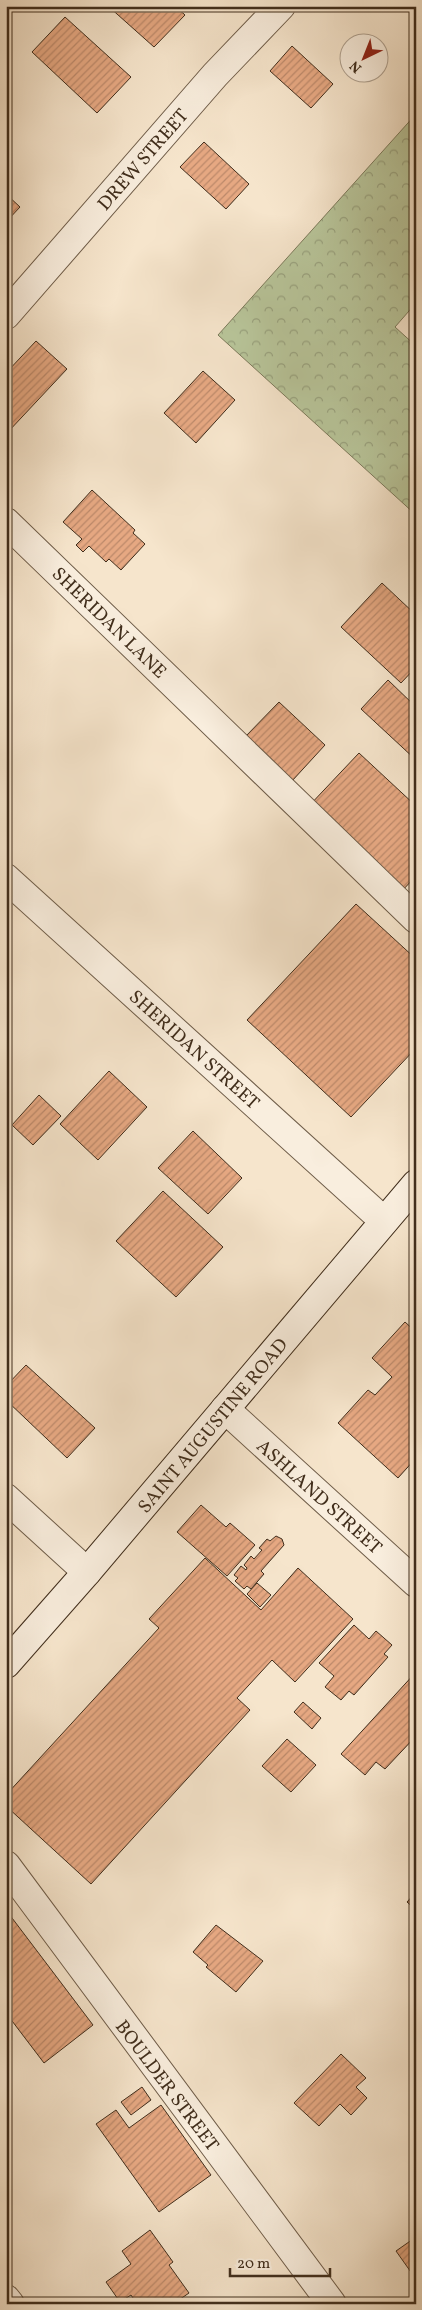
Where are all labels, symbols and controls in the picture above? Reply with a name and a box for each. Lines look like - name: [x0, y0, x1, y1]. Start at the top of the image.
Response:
- north arrow: [340, 32, 390, 82]
- text: N: [346, 56, 366, 77]
- street label: DREW STREET: [92, 104, 195, 217]
- street label: SHERIDAN LANE: [46, 562, 172, 685]
- street label: SHERIDAN STREET: [123, 985, 265, 1116]
- street label: SAINT AUGUSTINE ROAD: [132, 1333, 295, 1519]
- street label: ASHLAND STREET: [250, 1434, 387, 1561]
- street label: BOULDER STREET: [108, 2015, 224, 2157]
- scale bar: [230, 2245, 330, 2277]
- text: 20 m: [237, 2254, 270, 2275]

